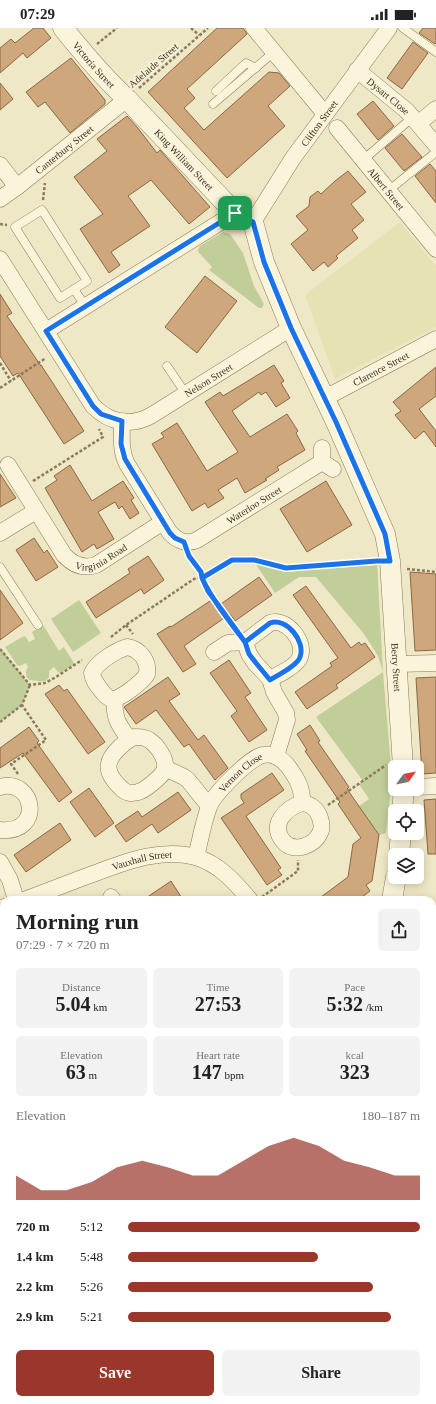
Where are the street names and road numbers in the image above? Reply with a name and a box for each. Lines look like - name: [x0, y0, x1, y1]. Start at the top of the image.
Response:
- street label: Victoria Street: [70, 40, 117, 90]
- street label: Adelaide Street: [126, 41, 180, 90]
- street label: Dysart Close: [365, 76, 413, 117]
- street label: Clifton Street: [299, 98, 340, 148]
- street label: Canterbury Street: [33, 123, 96, 176]
- street label: King William Street: [152, 127, 216, 193]
- street label: Albert Street: [365, 165, 407, 212]
- street label: Clarence Street: [351, 349, 411, 388]
- street label: Nelson Street: [183, 361, 235, 399]
- street label: Waterloo Street: [225, 484, 284, 526]
- street label: Virginia Road: [74, 542, 129, 573]
- street label: Berry Street: [389, 643, 403, 692]
- street label: Vernon Close: [217, 751, 264, 794]
- street label: Vauxhall Street: [111, 849, 172, 872]

